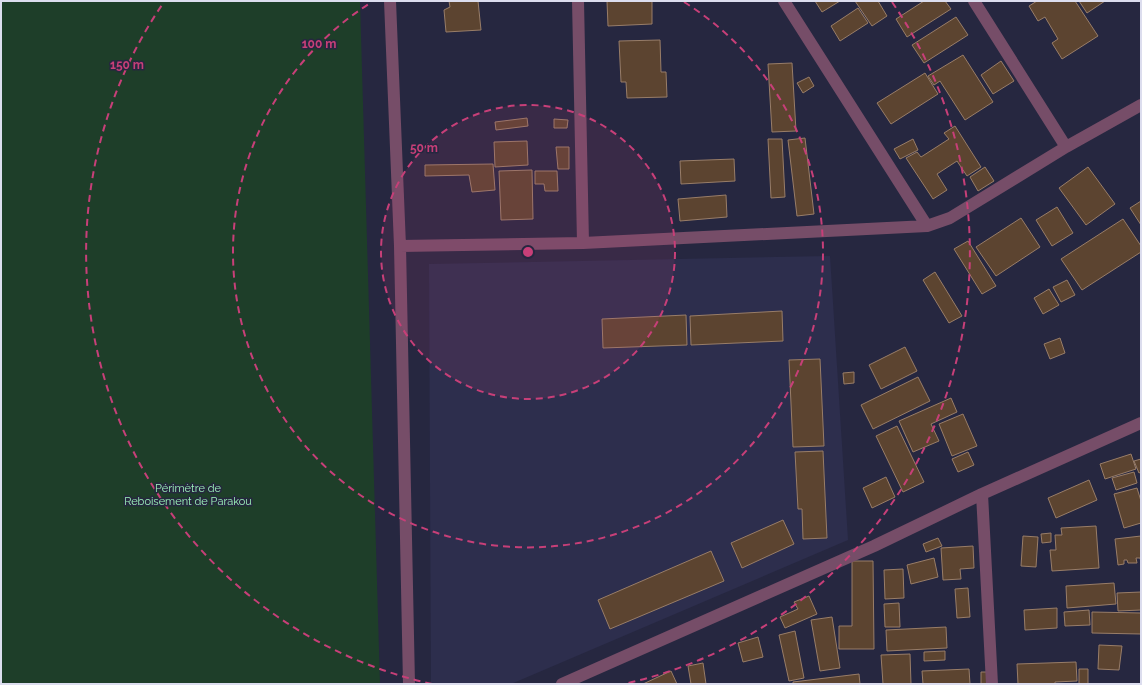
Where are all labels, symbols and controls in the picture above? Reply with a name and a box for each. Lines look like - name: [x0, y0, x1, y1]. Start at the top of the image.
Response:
- text: 100 m: [302, 37, 336, 51]
- text: 150 m: [110, 58, 144, 72]
- text: 50 m: [410, 141, 438, 155]
- centre of rings: [521, 245, 535, 259]
- park label: Périmètre de Reboisement de Parakou: [124, 482, 252, 508]

